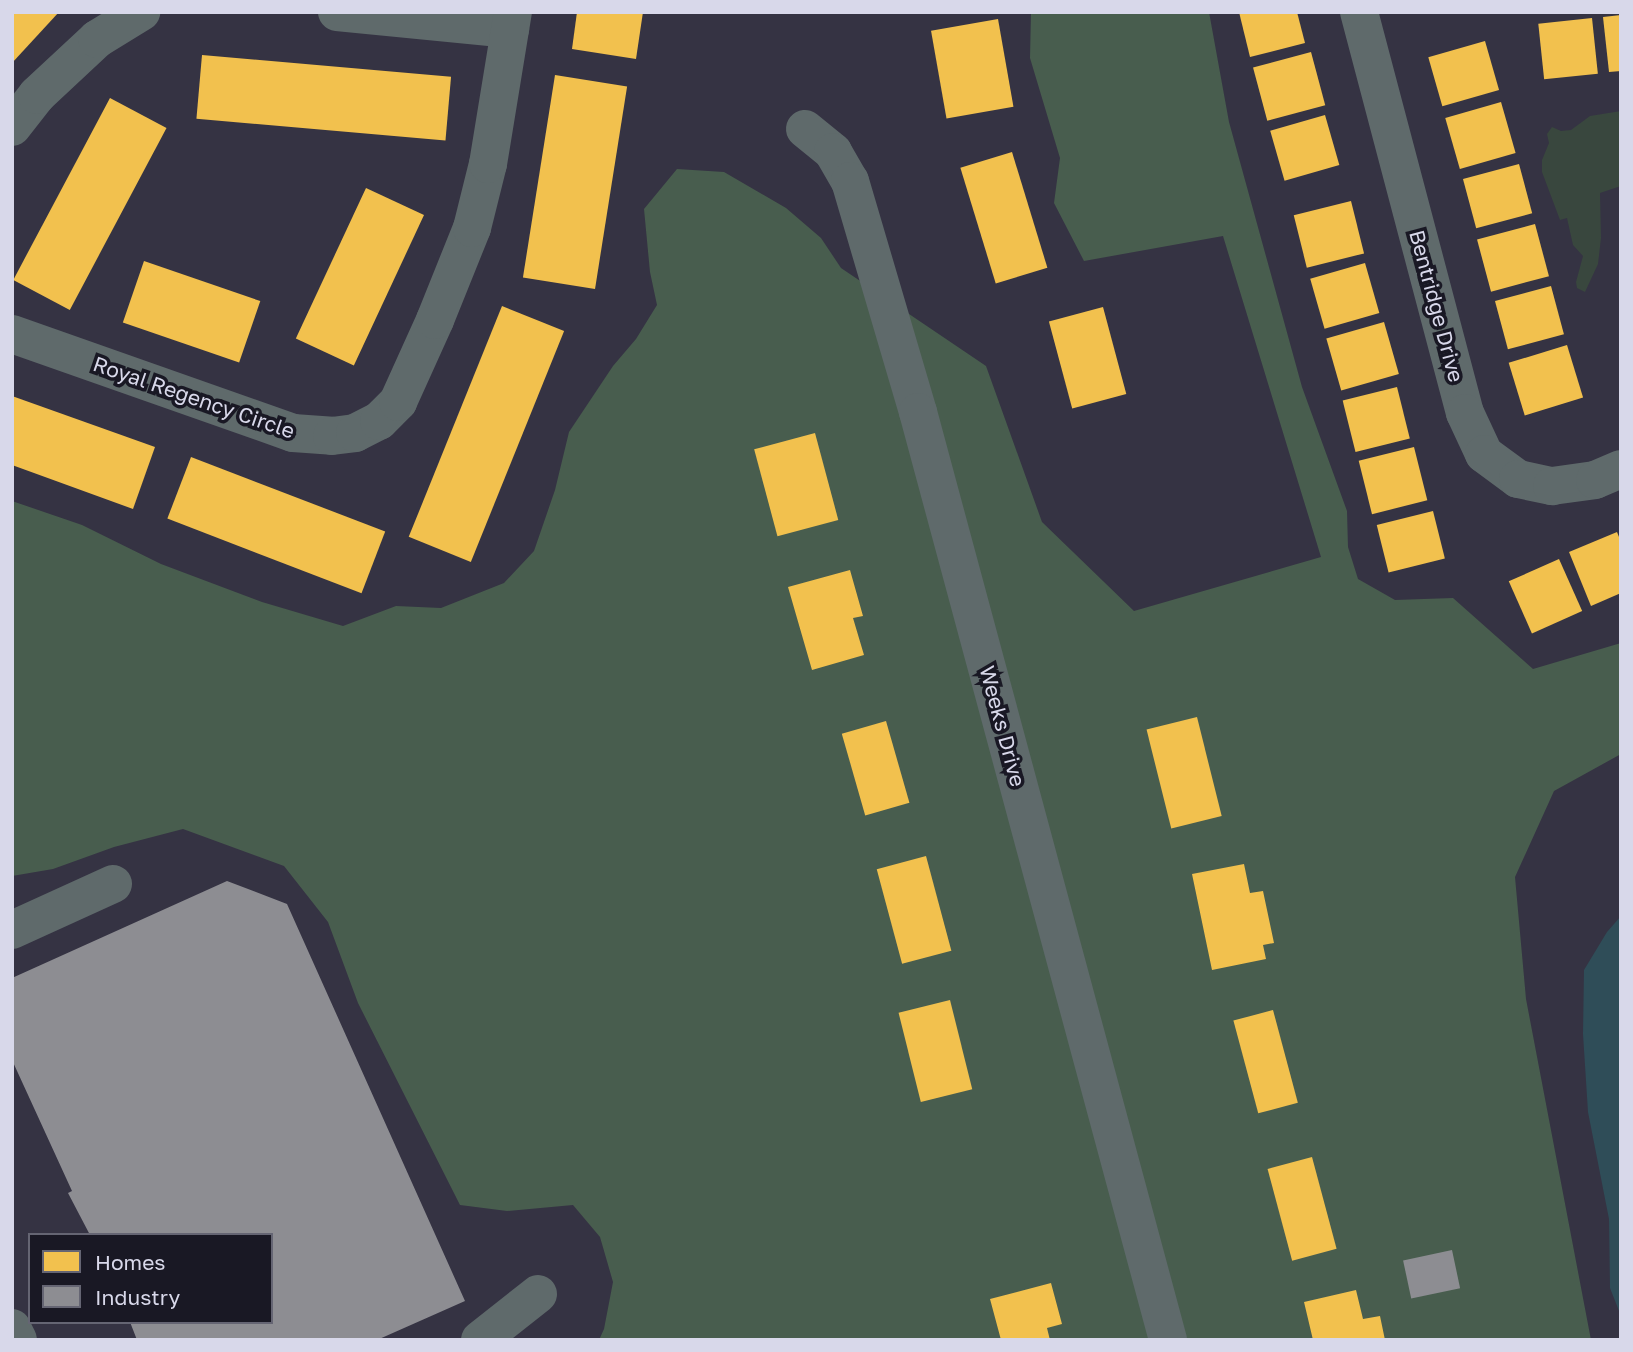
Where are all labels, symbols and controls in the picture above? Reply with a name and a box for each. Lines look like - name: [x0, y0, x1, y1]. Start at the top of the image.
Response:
- street label: Bentridge Drive: [1405, 227, 1469, 385]
- street label: Royal Regency Circle: [90, 351, 298, 443]
- street label: Weeks Drive: [975, 663, 1031, 789]
- legend: [28, 1233, 273, 1324]
- text: Homes: [95, 1249, 165, 1275]
- text: Industry: [95, 1284, 180, 1310]

